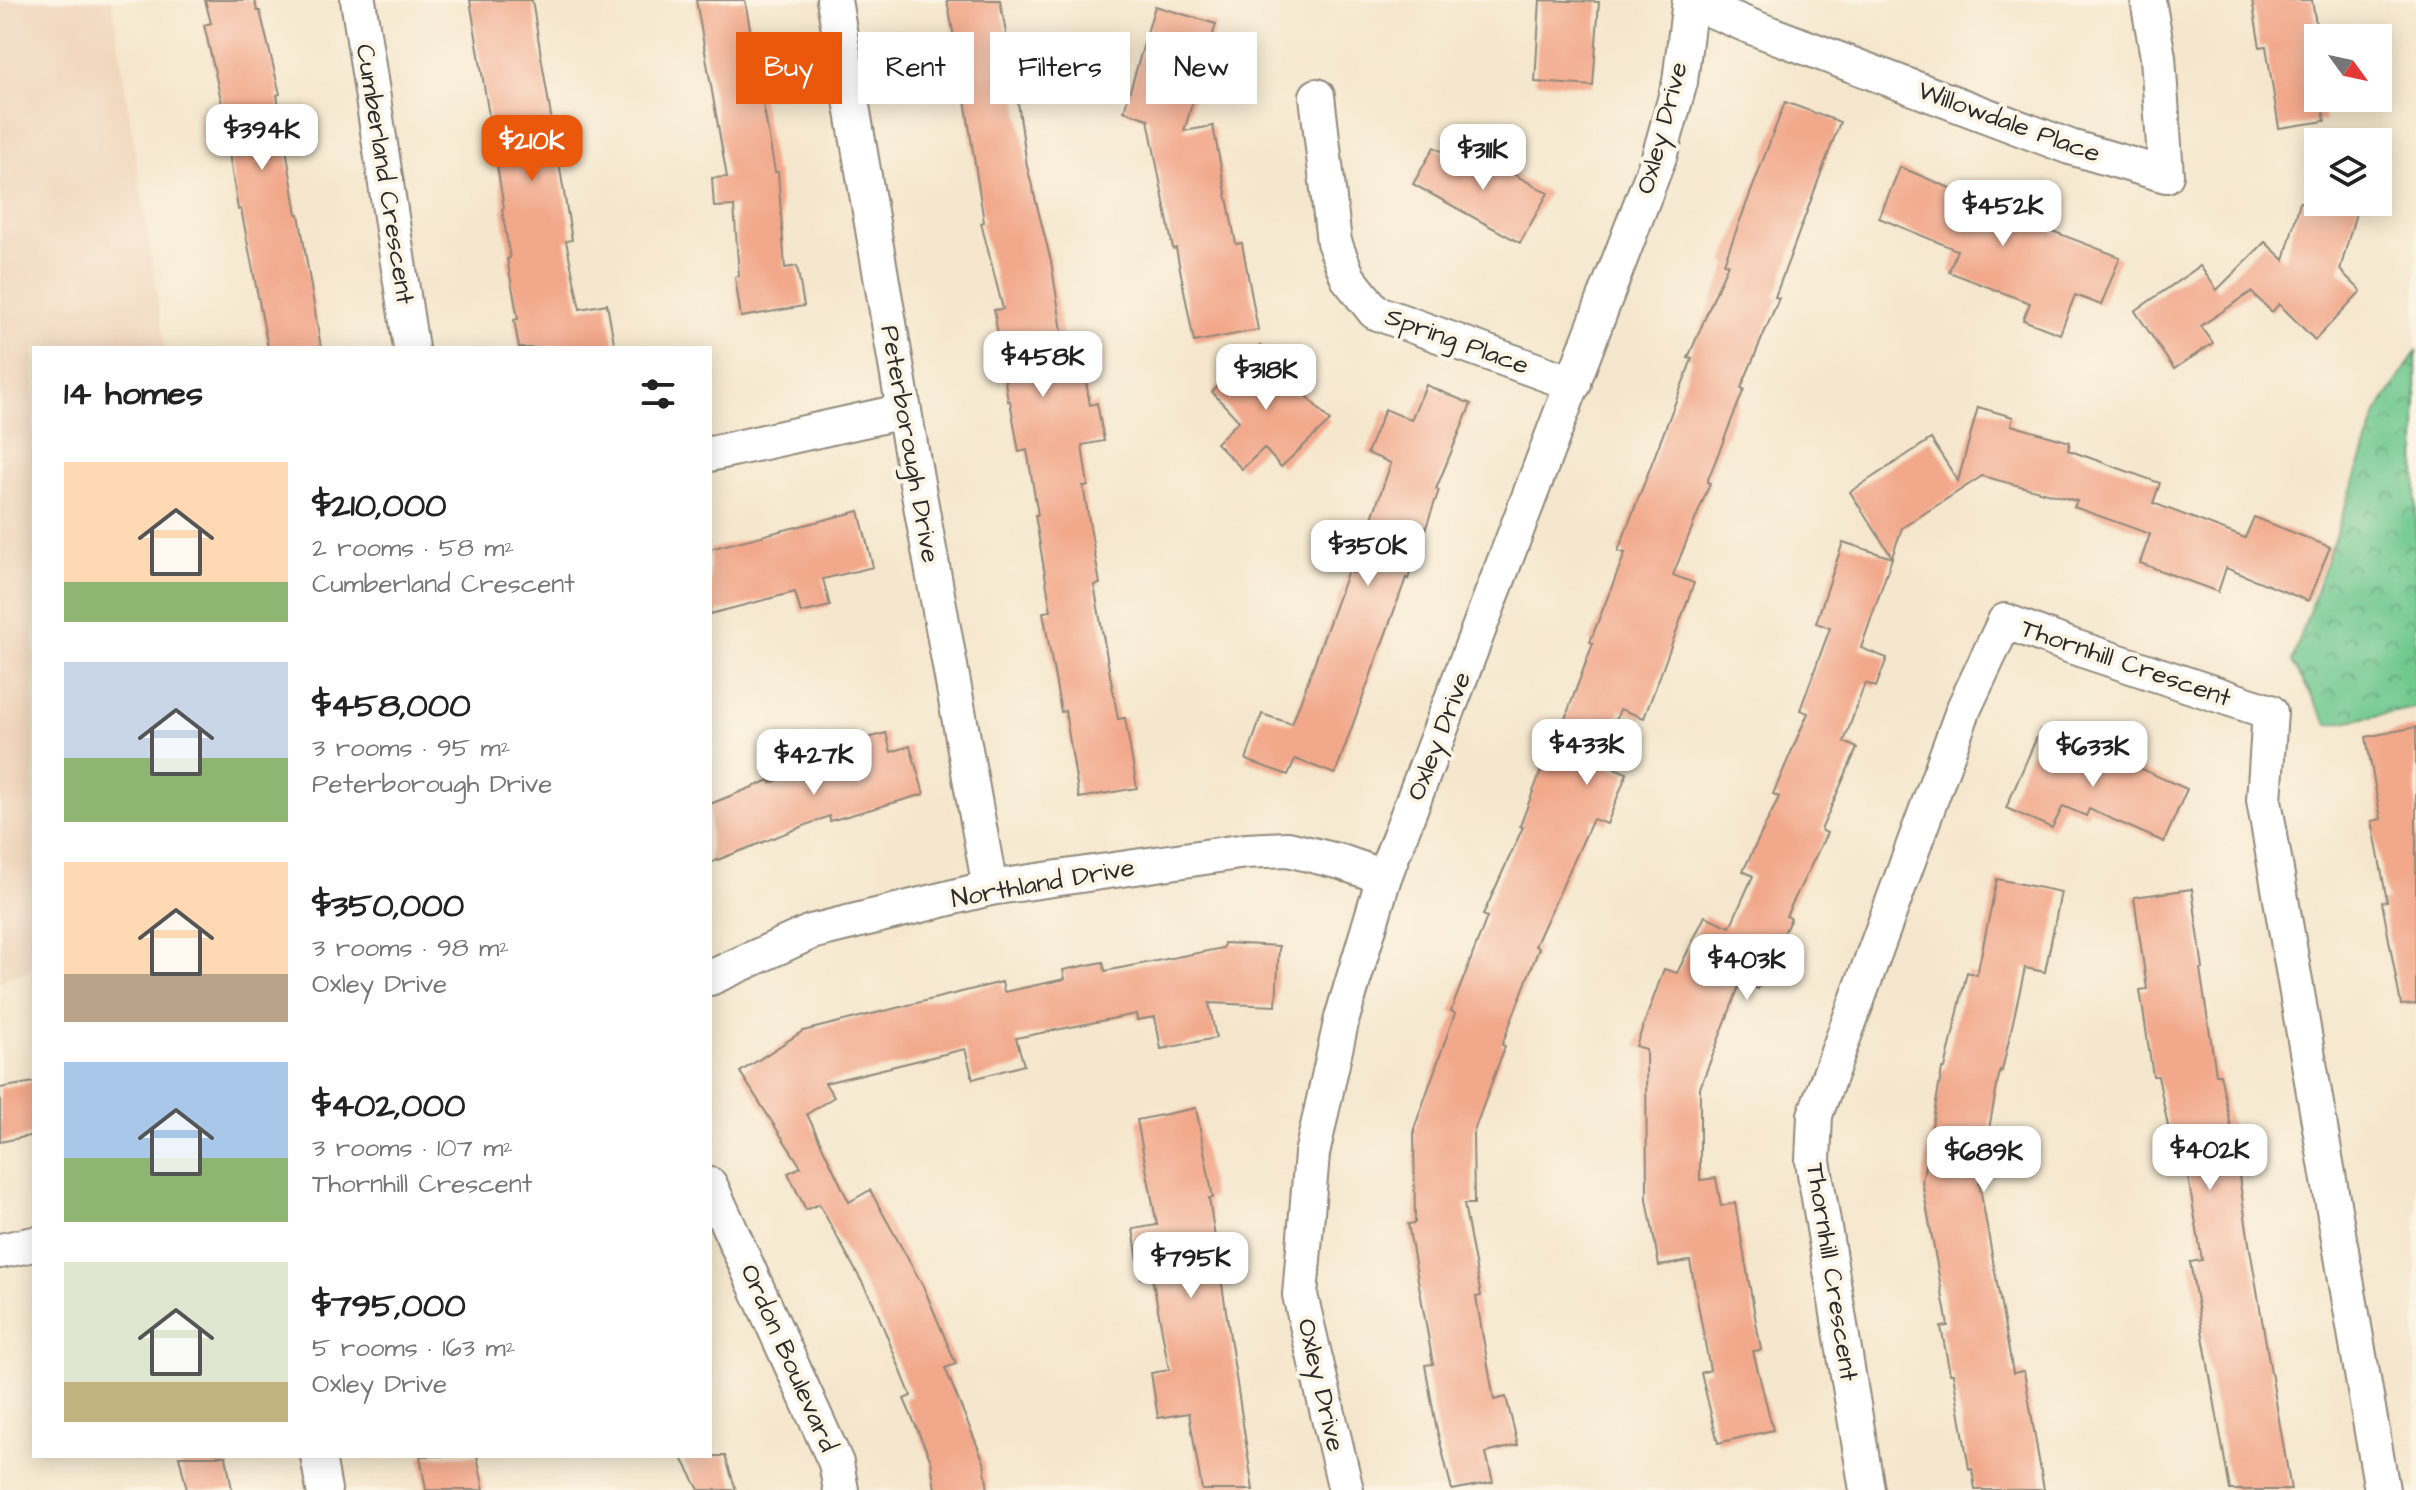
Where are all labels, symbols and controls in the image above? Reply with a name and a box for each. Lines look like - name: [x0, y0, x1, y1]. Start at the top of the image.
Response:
- north arrow: [2304, 24, 2392, 112]
- map controls: [2304, 24, 2392, 216]
- chip: Buy: [736, 32, 842, 104]
- chip: Rent: [858, 32, 974, 104]
- chip: Filters: [990, 32, 1130, 104]
- chip: New: [1146, 32, 1257, 104]
- street label: Cumberland Crescent: [347, 41, 423, 307]
- street label: Oxley Drive: [1627, 58, 1699, 198]
- street label: Willowdale Place: [1913, 72, 2105, 172]
- pin: $394K: [206, 104, 318, 172]
- text: $394K: [224, 112, 300, 148]
- pin: $210K: [476, 115, 588, 183]
- text: $210K: [500, 123, 564, 159]
- pin: $311K: [1427, 124, 1539, 192]
- button: layers: [2304, 128, 2392, 216]
- text: $311K: [1458, 132, 1508, 168]
- pin: $452K: [1947, 180, 2059, 248]
- text: $452K: [1962, 188, 2044, 224]
- street label: Spring Place: [1379, 298, 1534, 386]
- street label: Peterborough Drive: [869, 323, 949, 566]
- pin: $458K: [987, 331, 1099, 399]
- text: $458K: [1001, 339, 1085, 375]
- pin: $318K: [1210, 344, 1322, 412]
- text: $318K: [1234, 352, 1298, 388]
- text: 14 homes: [64, 370, 203, 418]
- icon: filters: [636, 372, 680, 416]
- text: $210,000: [312, 482, 447, 530]
- icon: home: [128, 494, 224, 590]
- pin: $350K: [1312, 520, 1424, 588]
- text: $350K: [1329, 528, 1407, 564]
- text: 2 rooms · 58 m²: [312, 530, 514, 566]
- text: Cumberland Crescent: [312, 566, 575, 602]
- street label: Thornhill Crescent: [2016, 610, 2236, 716]
- street label: Oxley Drive: [1398, 666, 1482, 806]
- text: $458,000: [312, 682, 471, 730]
- icon: home: [128, 694, 224, 790]
- pin: $433K: [1531, 719, 1643, 787]
- pin: $633K: [2037, 721, 2149, 789]
- text: $433K: [1550, 727, 1624, 763]
- pin: $427K: [758, 729, 870, 797]
- text: $633K: [2057, 729, 2129, 765]
- text: 3 rooms · 95 m²: [312, 730, 511, 766]
- text: $427K: [775, 737, 853, 773]
- text: Peterborough Drive: [312, 766, 552, 802]
- street label: Northland Drive: [949, 849, 1137, 917]
- text: $350,000: [312, 882, 464, 930]
- icon: home: [128, 894, 224, 990]
- text: 3 rooms · 98 m²: [312, 930, 509, 966]
- pin: $403K: [1691, 934, 1803, 1002]
- text: $403K: [1708, 942, 1786, 978]
- text: Oxley Drive: [312, 966, 447, 1002]
- text: $402,000: [312, 1082, 465, 1130]
- icon: home: [128, 1094, 224, 1190]
- pin: $402K: [2154, 1124, 2266, 1192]
- pin: $689K: [1928, 1126, 2040, 1194]
- text: 3 rooms · 107 m²: [312, 1130, 513, 1166]
- text: $402K: [2170, 1132, 2250, 1168]
- text: $689K: [1945, 1134, 2023, 1170]
- street label: Thornhill Crescent: [1797, 1160, 1867, 1384]
- text: Thornhill Crescent: [312, 1166, 532, 1202]
- pin: $795K: [1135, 1232, 1247, 1300]
- text: $795K: [1151, 1240, 1231, 1276]
- street label: Ordon Boulevard: [731, 1258, 847, 1458]
- text: $795,000: [312, 1282, 466, 1330]
- icon: home: [128, 1294, 224, 1390]
- street label: Oxley Drive: [1286, 1315, 1354, 1455]
- text: 5 rooms · 163 m²: [312, 1330, 515, 1366]
- text: Oxley Drive: [312, 1366, 447, 1402]

